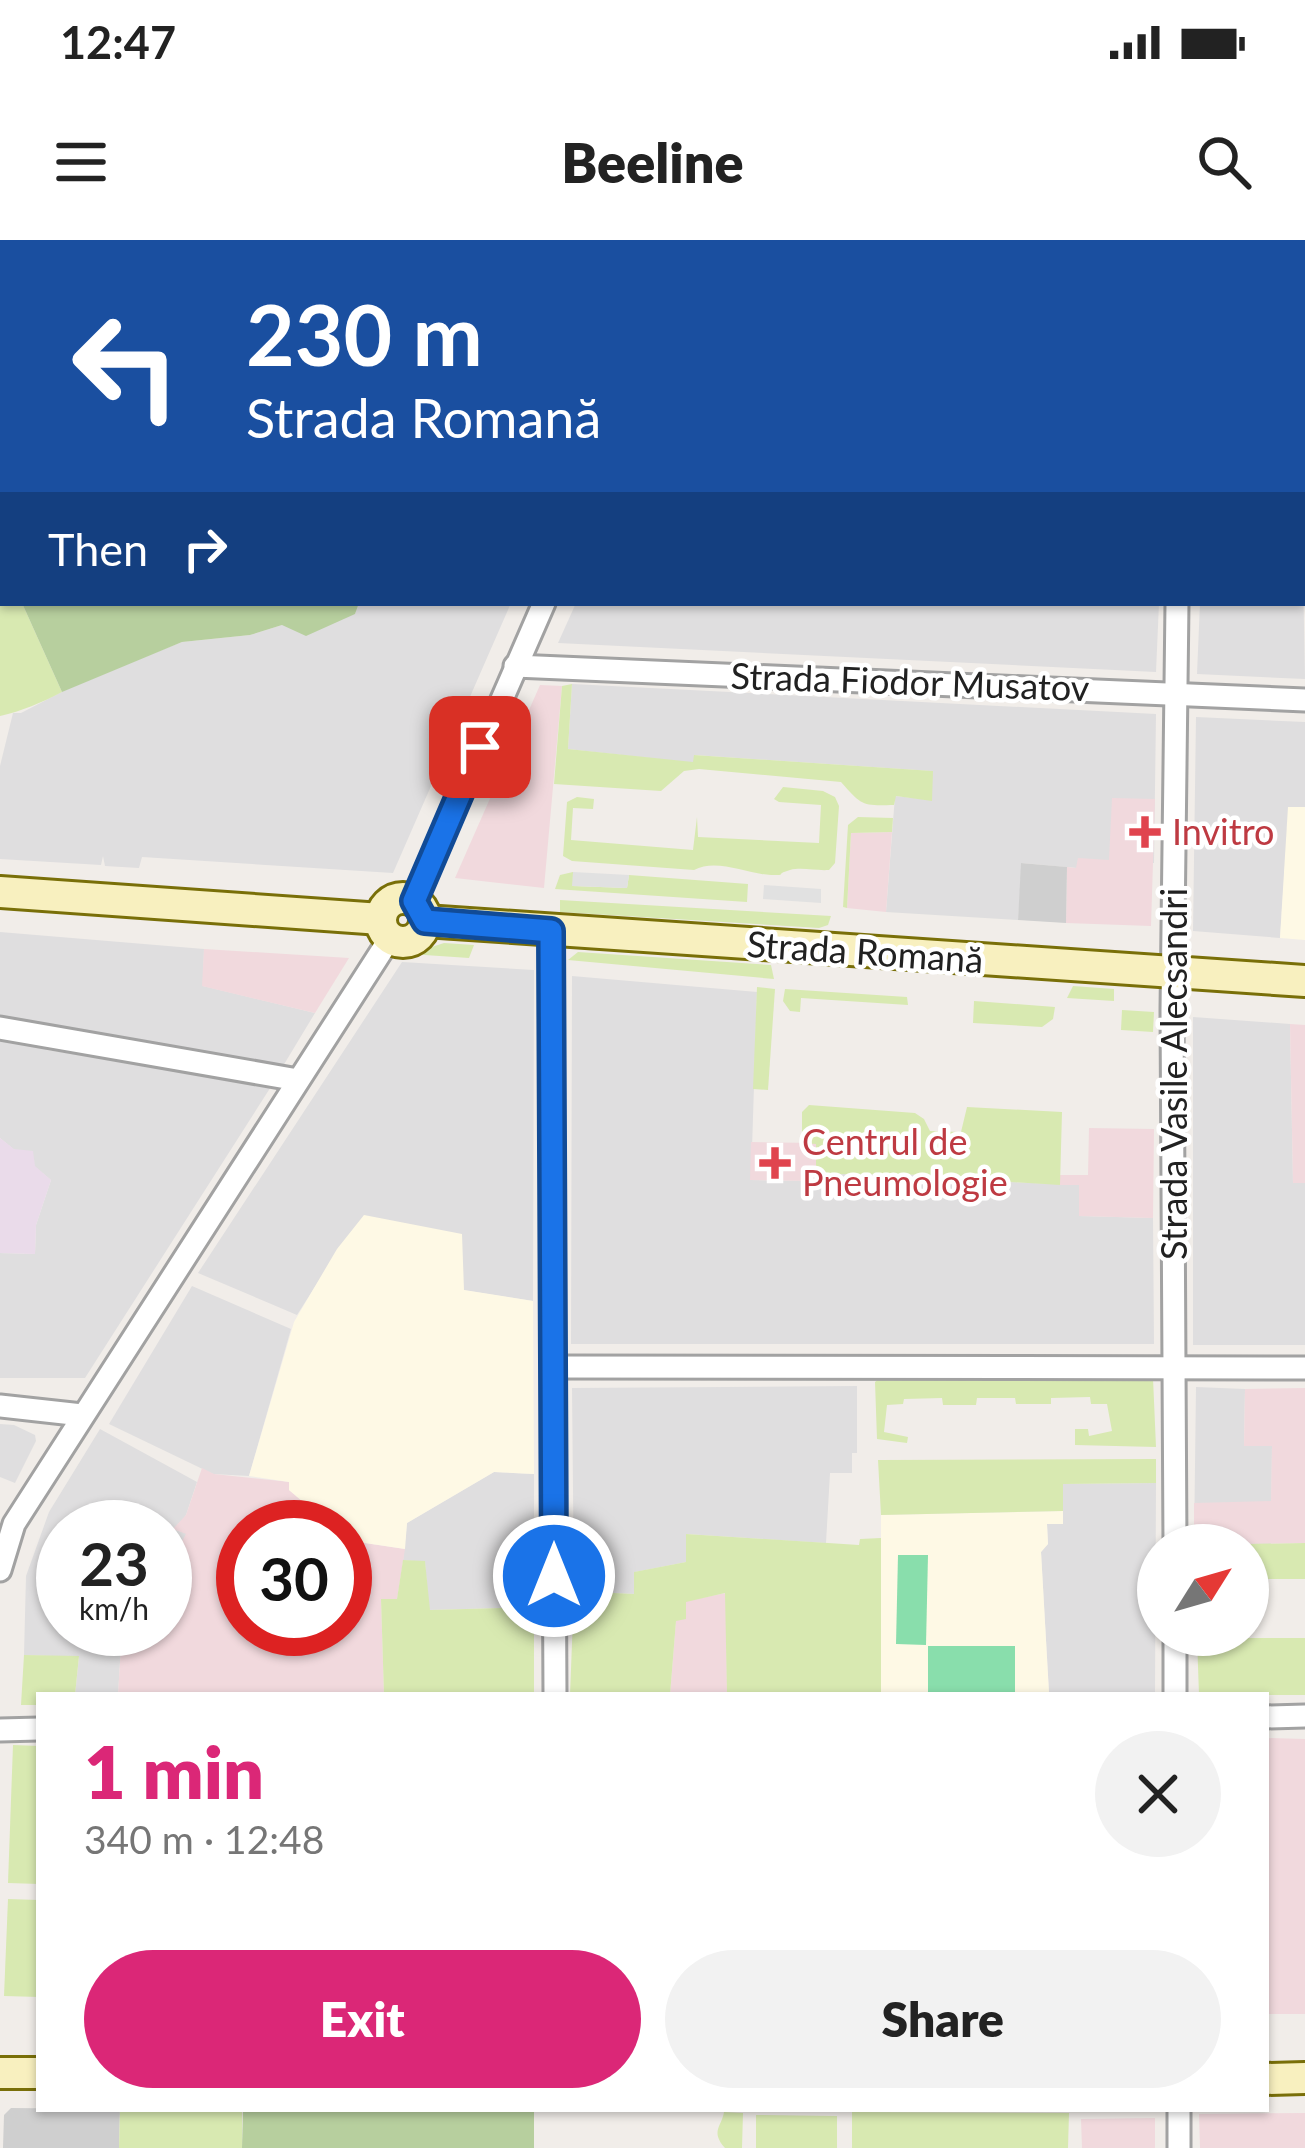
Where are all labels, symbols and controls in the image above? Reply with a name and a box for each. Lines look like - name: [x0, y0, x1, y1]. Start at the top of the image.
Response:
- text: 12:47: [60, 15, 176, 69]
- icon: menu: [48, 129, 114, 195]
- icon: search: [1191, 129, 1257, 195]
- text: Beeline: [561, 130, 744, 195]
- text: 230 m: [246, 283, 483, 384]
- icon: left: [48, 288, 204, 444]
- text: Strada Romană: [246, 385, 601, 450]
- icon: right: [172, 516, 238, 582]
- text: Then: [48, 522, 148, 576]
- street label: Strada Fiodor Musatov: [730, 653, 1091, 709]
- pin: [429, 696, 531, 798]
- icon: arrive: [447, 714, 513, 780]
- place label: Invitro: [1172, 809, 1274, 853]
- marker: Invitro: [1129, 816, 1161, 848]
- street label: Strada Vasile Alecsandri: [1151, 888, 1195, 1260]
- street label: Strada Romană: [745, 921, 985, 981]
- place label: Centrul de Pneumologie: [802, 1119, 1008, 1204]
- marker: Centrul de Pneumologie: [759, 1147, 791, 1179]
- speed limit sign: 30: [216, 1500, 372, 1656]
- position arrow: [491, 1513, 617, 1639]
- north arrow: [1137, 1524, 1269, 1656]
- map controls: [1137, 1524, 1269, 1656]
- text: 23: [79, 1527, 149, 1599]
- text: km/h: [79, 1590, 149, 1626]
- text: 1 min: [84, 1728, 264, 1814]
- button: close: [1095, 1731, 1221, 1857]
- text: 340 m · 12:48: [84, 1816, 324, 1862]
- button: Exit: [84, 1950, 641, 2088]
- button: Share: [665, 1950, 1221, 2088]

